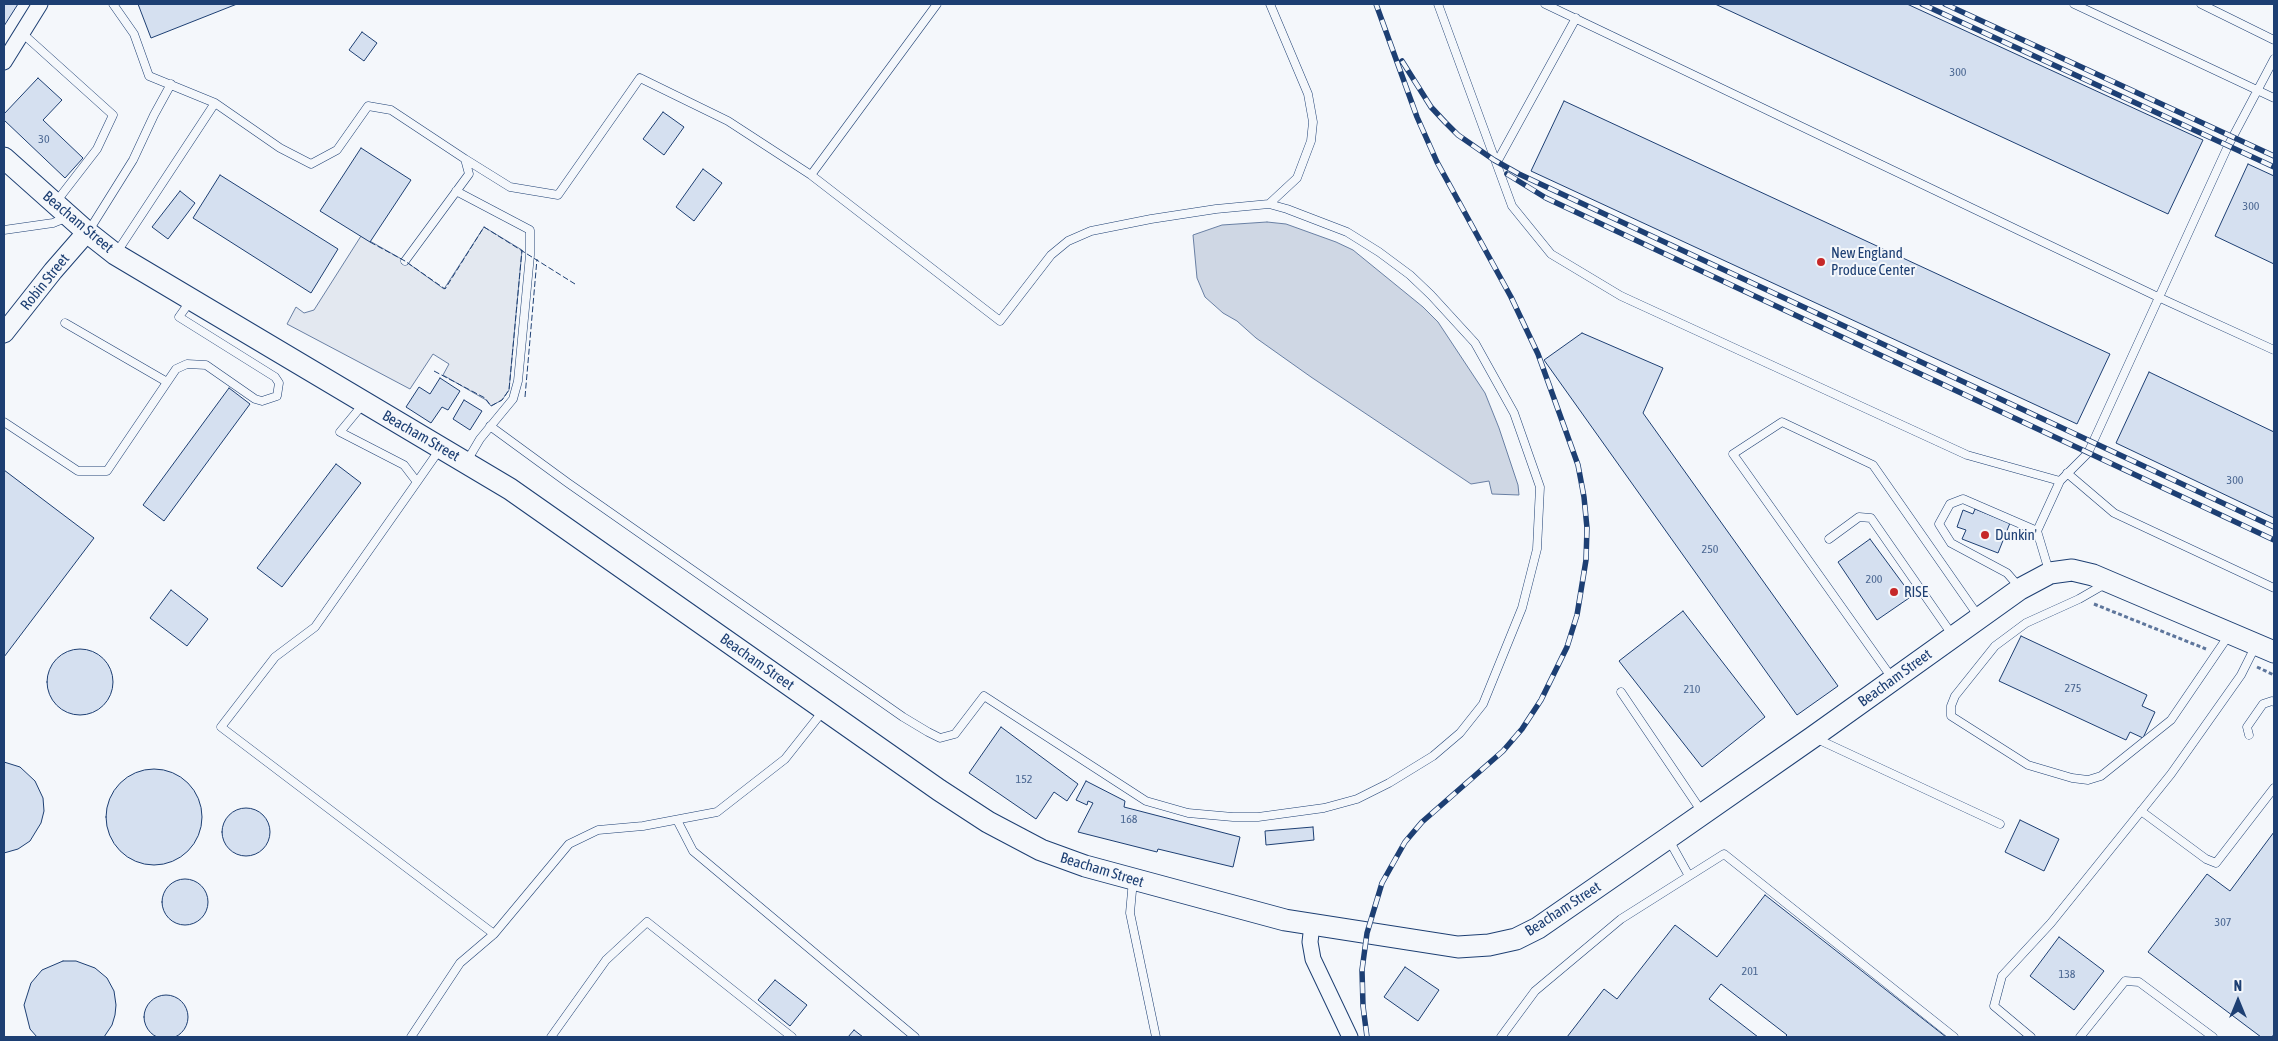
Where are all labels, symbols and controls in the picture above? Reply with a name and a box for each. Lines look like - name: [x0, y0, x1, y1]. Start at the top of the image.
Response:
- house number: 300: [1950, 65, 1966, 79]
- house number: 30: [38, 132, 50, 146]
- street label: Beacham Street: [39, 187, 117, 257]
- house number: 300: [2243, 199, 2259, 213]
- place label: New England Produce Center: [1831, 244, 1915, 279]
- street label: Robin Street: [17, 250, 73, 314]
- marker: New England Produce Center: [1815, 256, 1827, 268]
- street label: Beacham Street: [379, 407, 463, 465]
- house number: 300: [2227, 473, 2243, 487]
- place label: Dunkin': [1995, 526, 2037, 544]
- marker: Dunkin': [1979, 529, 1991, 541]
- house number: 250: [1702, 542, 1718, 556]
- house number: 200: [1866, 572, 1882, 586]
- place label: RISE: [1904, 583, 1928, 601]
- marker: RISE: [1888, 586, 1900, 598]
- street label: Beacham Street: [716, 630, 798, 694]
- street label: Beacham Street: [1855, 645, 1935, 711]
- house number: 275: [2065, 681, 2081, 695]
- house number: 210: [1684, 682, 1700, 696]
- house number: 152: [1016, 772, 1032, 786]
- house number: 168: [1121, 812, 1137, 826]
- street label: Beacham Street: [1058, 849, 1146, 891]
- street label: Beacham Street: [1522, 878, 1604, 940]
- house number: 307: [2215, 915, 2231, 929]
- house number: 201: [1742, 964, 1758, 978]
- house number: 138: [2059, 967, 2075, 981]
- north arrow: [2213, 976, 2263, 1026]
- text: N: [2234, 978, 2242, 994]

